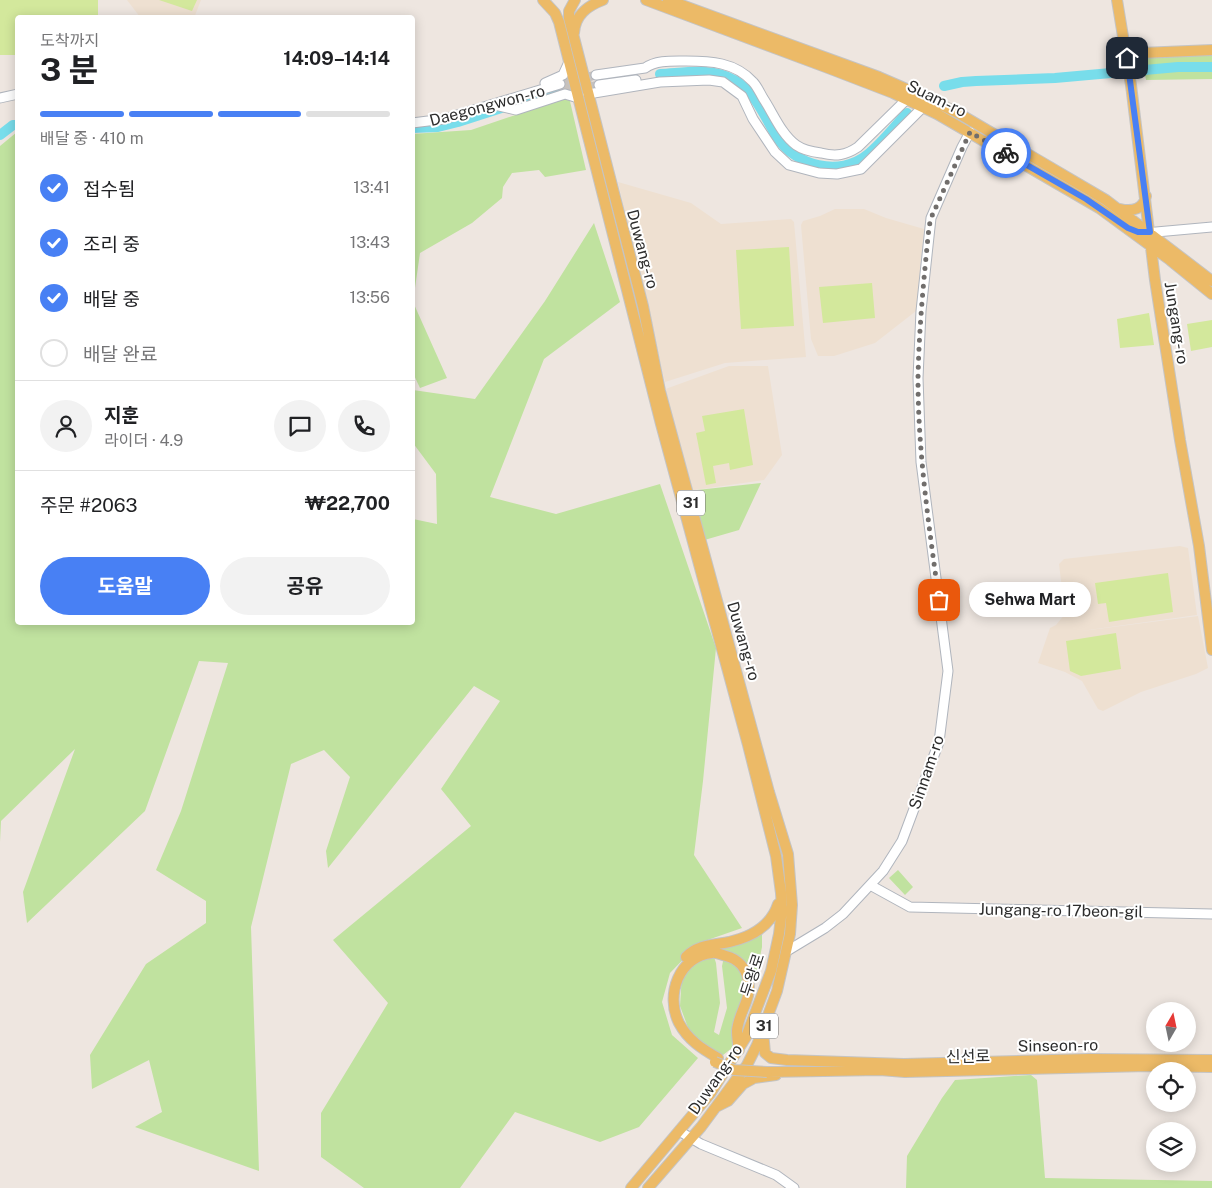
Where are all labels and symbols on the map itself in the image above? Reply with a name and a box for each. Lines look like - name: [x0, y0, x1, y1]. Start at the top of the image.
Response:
- pin: [1106, 37, 1148, 79]
- street label: Suam-ro: [904, 76, 970, 121]
- street label: Daegongwon-ro: [427, 81, 547, 130]
- courier: [981, 128, 1031, 178]
- street label: Duwang-ro: [623, 207, 662, 291]
- street label: Jungang-ro: [1161, 281, 1192, 366]
- road number: 31: [677, 490, 705, 516]
- pin: [918, 579, 960, 621]
- callout: Sehwa Mart: [969, 582, 1092, 618]
- street label: Duwang-ro: [723, 599, 764, 683]
- street label: Sinnam-ro: [905, 733, 948, 812]
- street label: Jungang-ro 17beon-gil: [979, 900, 1144, 921]
- street label: 두왕로: [737, 951, 768, 999]
- north arrow: [1146, 1002, 1196, 1052]
- road number: 31: [750, 1014, 778, 1038]
- street label: Sinseon-ro: [1018, 1035, 1098, 1056]
- street label: Duwang-ro: [684, 1041, 747, 1118]
- street label: 신선로: [946, 1047, 991, 1066]

